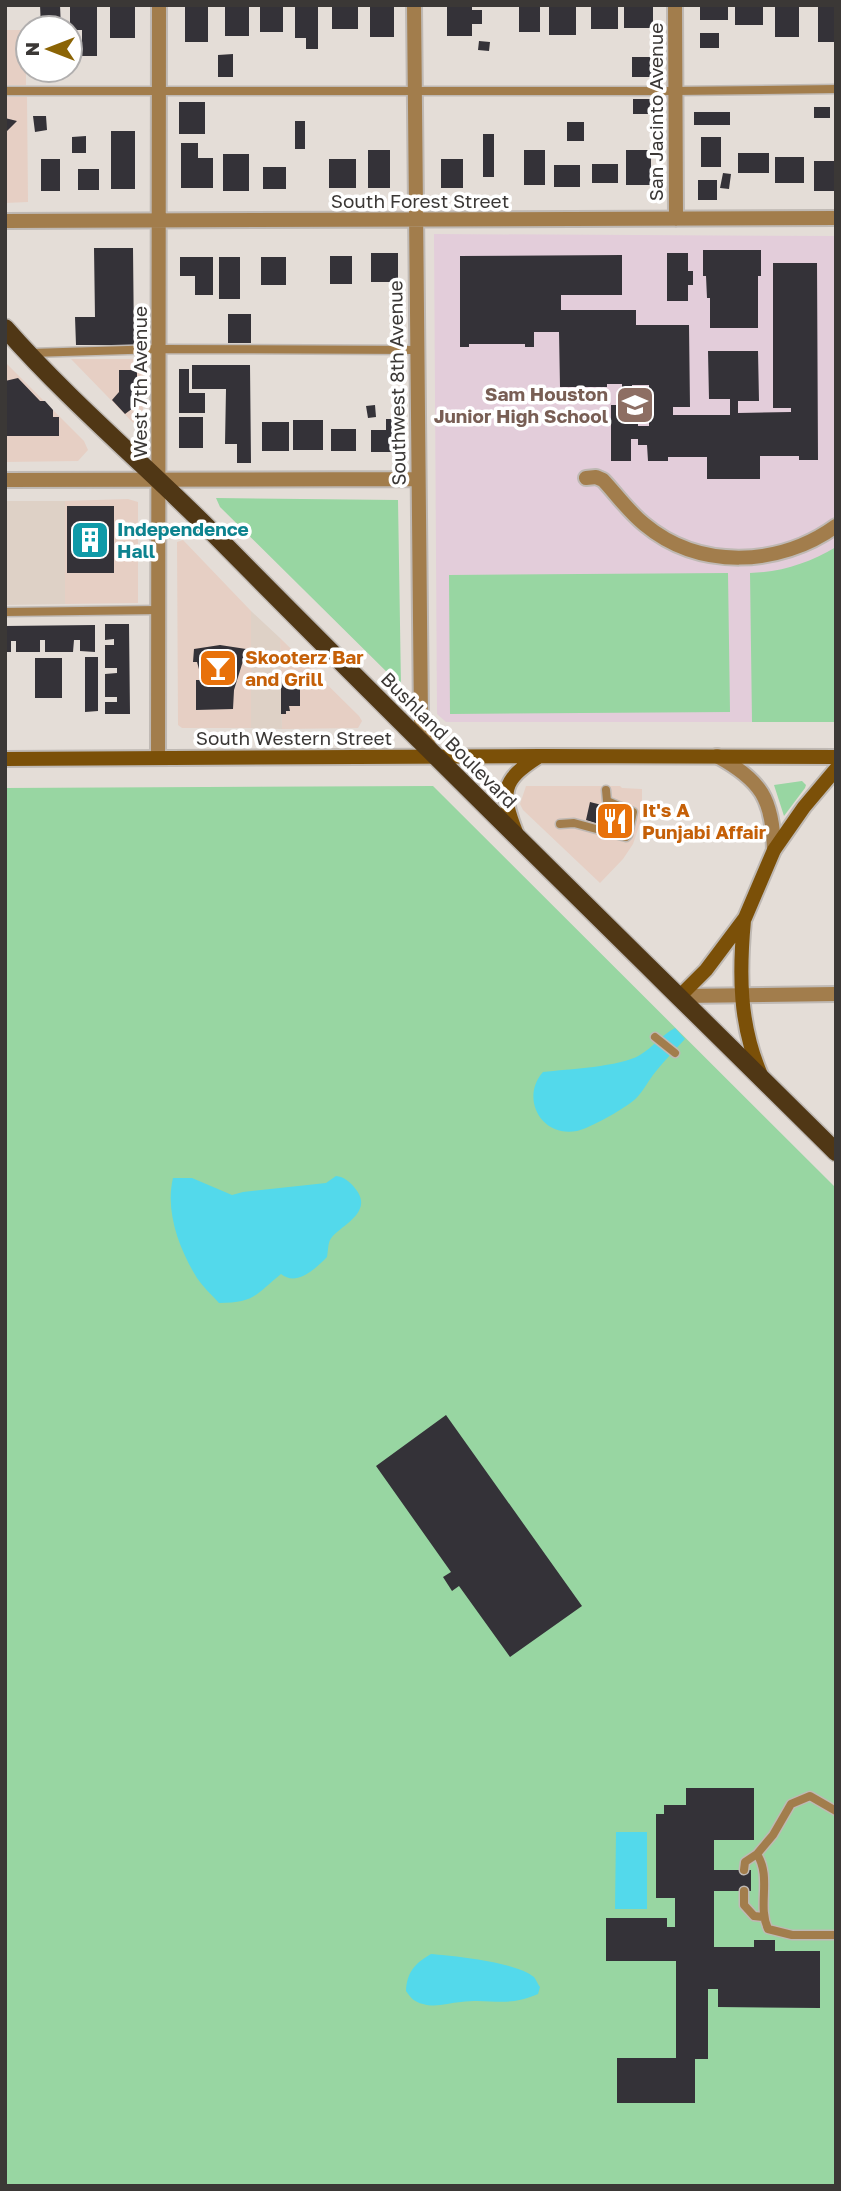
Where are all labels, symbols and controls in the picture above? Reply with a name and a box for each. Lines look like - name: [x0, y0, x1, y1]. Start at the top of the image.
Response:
- north arrow: [14, 14, 84, 84]
- street label: San Jacinto Avenue: [644, 23, 667, 201]
- text: N: [20, 42, 43, 56]
- street label: South Forest Street: [331, 189, 509, 212]
- street label: Southwest 8th Avenue: [383, 280, 410, 486]
- street label: West 7th Avenue: [128, 306, 151, 458]
- place label: Sam Houston Junior High School: [434, 382, 608, 427]
- school or university icon: Sam Houston Junior High School: [614, 384, 656, 426]
- place label: Independence Hall: [117, 517, 249, 562]
- building icon: Independence Hall: [69, 519, 111, 561]
- place label: Skooterz Bar and Grill: [245, 645, 364, 690]
- bar icon: Skooterz Bar and Grill: [197, 647, 239, 689]
- street label: Bushland Boulevard: [377, 667, 522, 812]
- street label: South Western Street: [196, 726, 392, 749]
- place label: It's A Punjabi Affair: [642, 798, 767, 843]
- restaurant icon: It's A Punjabi Affair: [594, 800, 636, 842]

